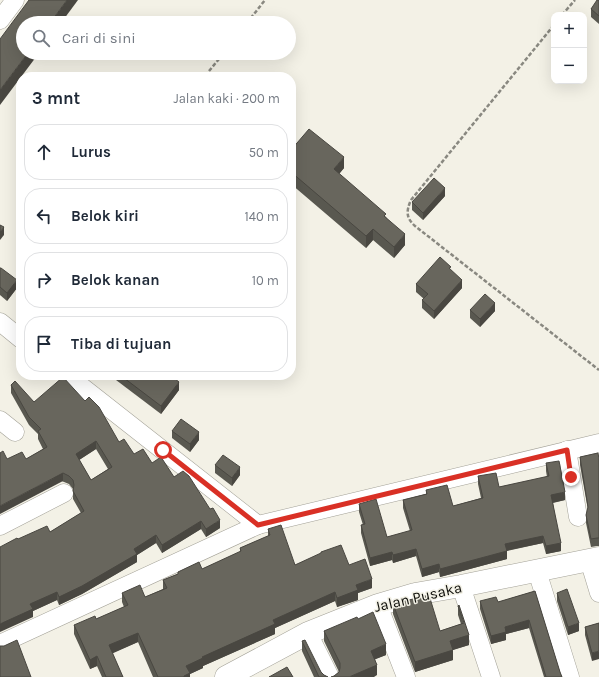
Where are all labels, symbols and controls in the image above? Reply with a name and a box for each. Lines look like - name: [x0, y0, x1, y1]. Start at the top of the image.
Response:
- map controls: [551, 12, 587, 84]
- button: +: [551, 12, 587, 48]
- search box: [16, 16, 296, 60]
- icon: search: [30, 27, 52, 49]
- text: Cari di sini: [62, 29, 136, 47]
- button: −: [551, 48, 587, 84]
- text: 3 mnt: [32, 88, 80, 108]
- text: Jalan kaki · 200 m: [173, 91, 280, 106]
- icon: ahead: [33, 141, 55, 163]
- text: Lurus: [71, 143, 111, 161]
- text: 50 m: [249, 145, 279, 160]
- icon: left: [33, 205, 55, 227]
- text: Belok kiri: [71, 207, 139, 225]
- text: 140 m: [244, 209, 279, 224]
- icon: right: [33, 269, 55, 291]
- text: Belok kanan: [71, 271, 160, 289]
- text: 10 m: [252, 273, 279, 288]
- icon: arrive: [33, 333, 55, 355]
- text: Tiba di tujuan: [71, 335, 171, 353]
- route start: [154, 441, 172, 459]
- route end: [562, 468, 580, 486]
- street label: Jalan Pusaka: [372, 578, 464, 616]

